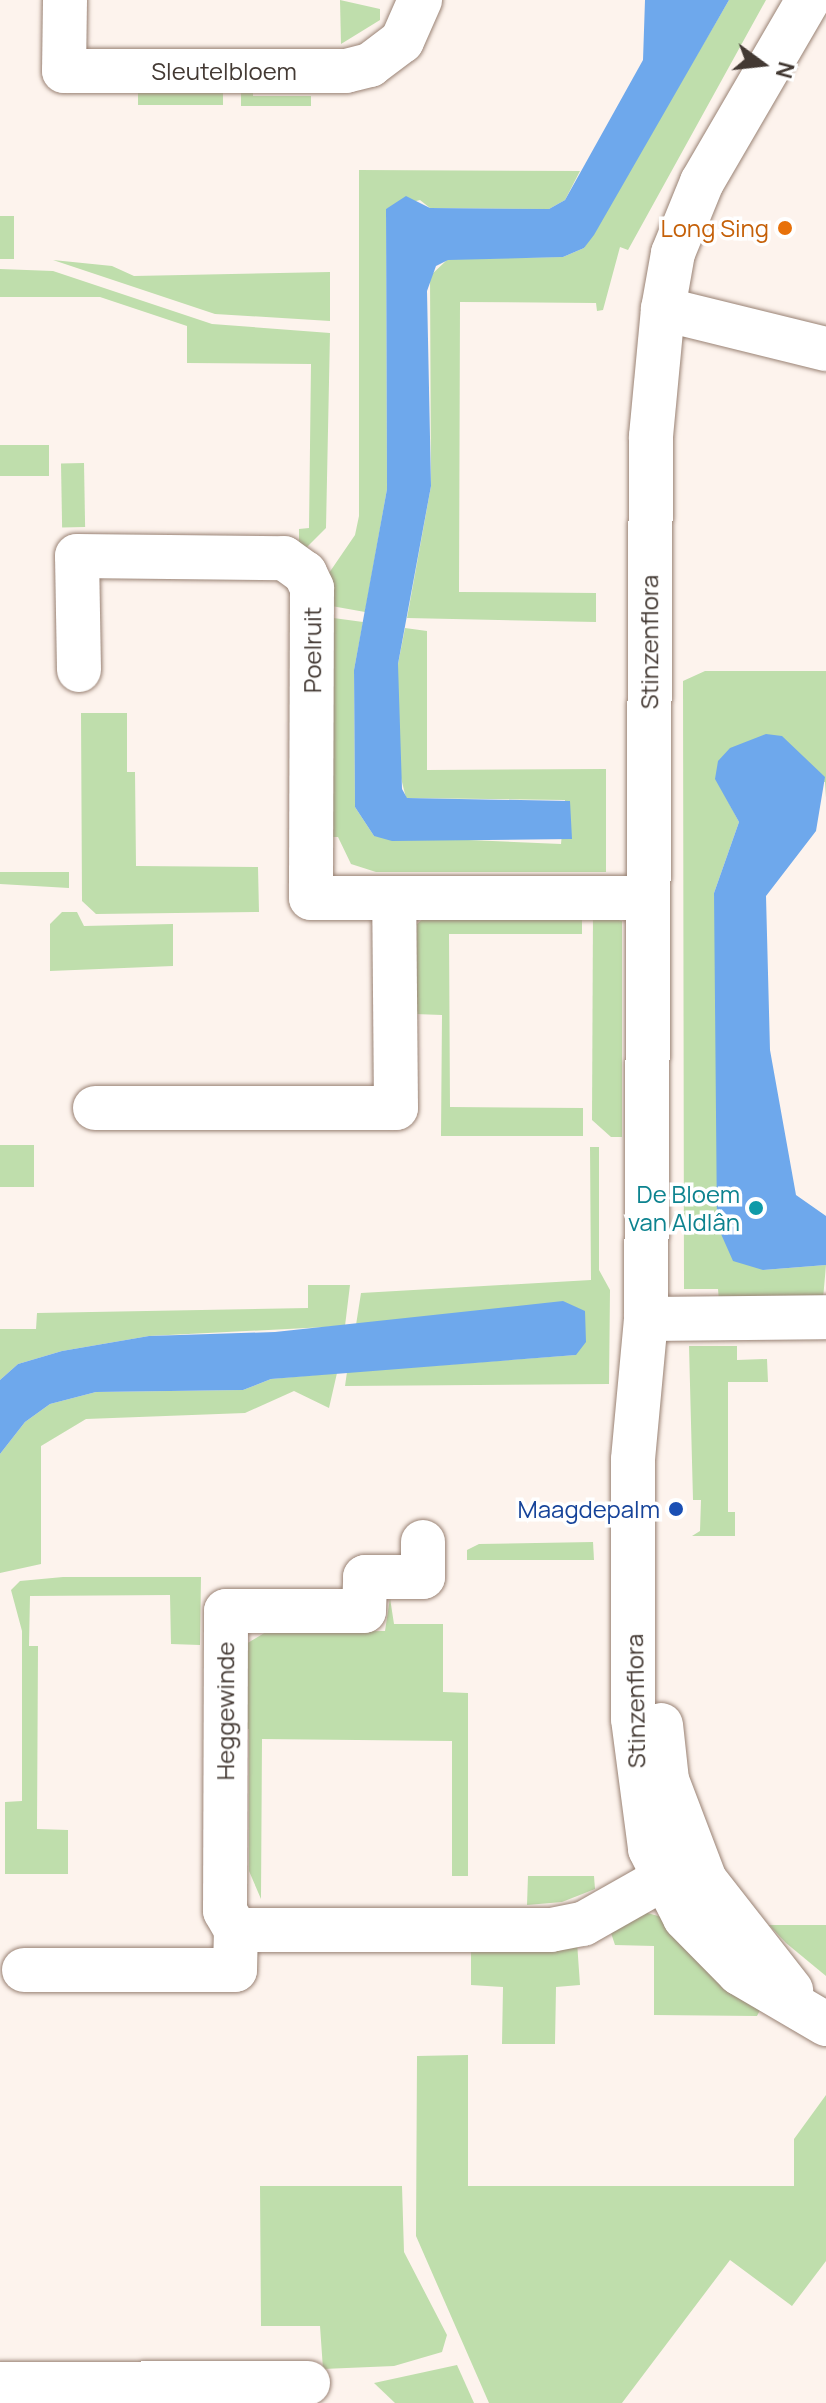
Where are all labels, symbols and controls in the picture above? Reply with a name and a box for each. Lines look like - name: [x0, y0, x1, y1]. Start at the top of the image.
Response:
- north arrow: [722, 24, 802, 104]
- street label: Sleutelbloem: [151, 57, 297, 85]
- text: N: [769, 59, 802, 82]
- place label: Long Sing: [660, 214, 769, 242]
- marker: Long Sing: [776, 219, 794, 237]
- street label: Stinzenflora: [635, 575, 663, 709]
- street label: Poelruit: [298, 607, 326, 693]
- place label: De Bloem van Aldlân: [628, 1180, 740, 1236]
- marker: De Bloem van Aldlân: [747, 1199, 765, 1217]
- place label: Maagdepalm: [518, 1495, 660, 1523]
- marker: Maagdepalm: [667, 1500, 685, 1518]
- street label: Stinzenflora: [619, 1633, 651, 1769]
- street label: Heggewinde: [211, 1642, 239, 1780]

